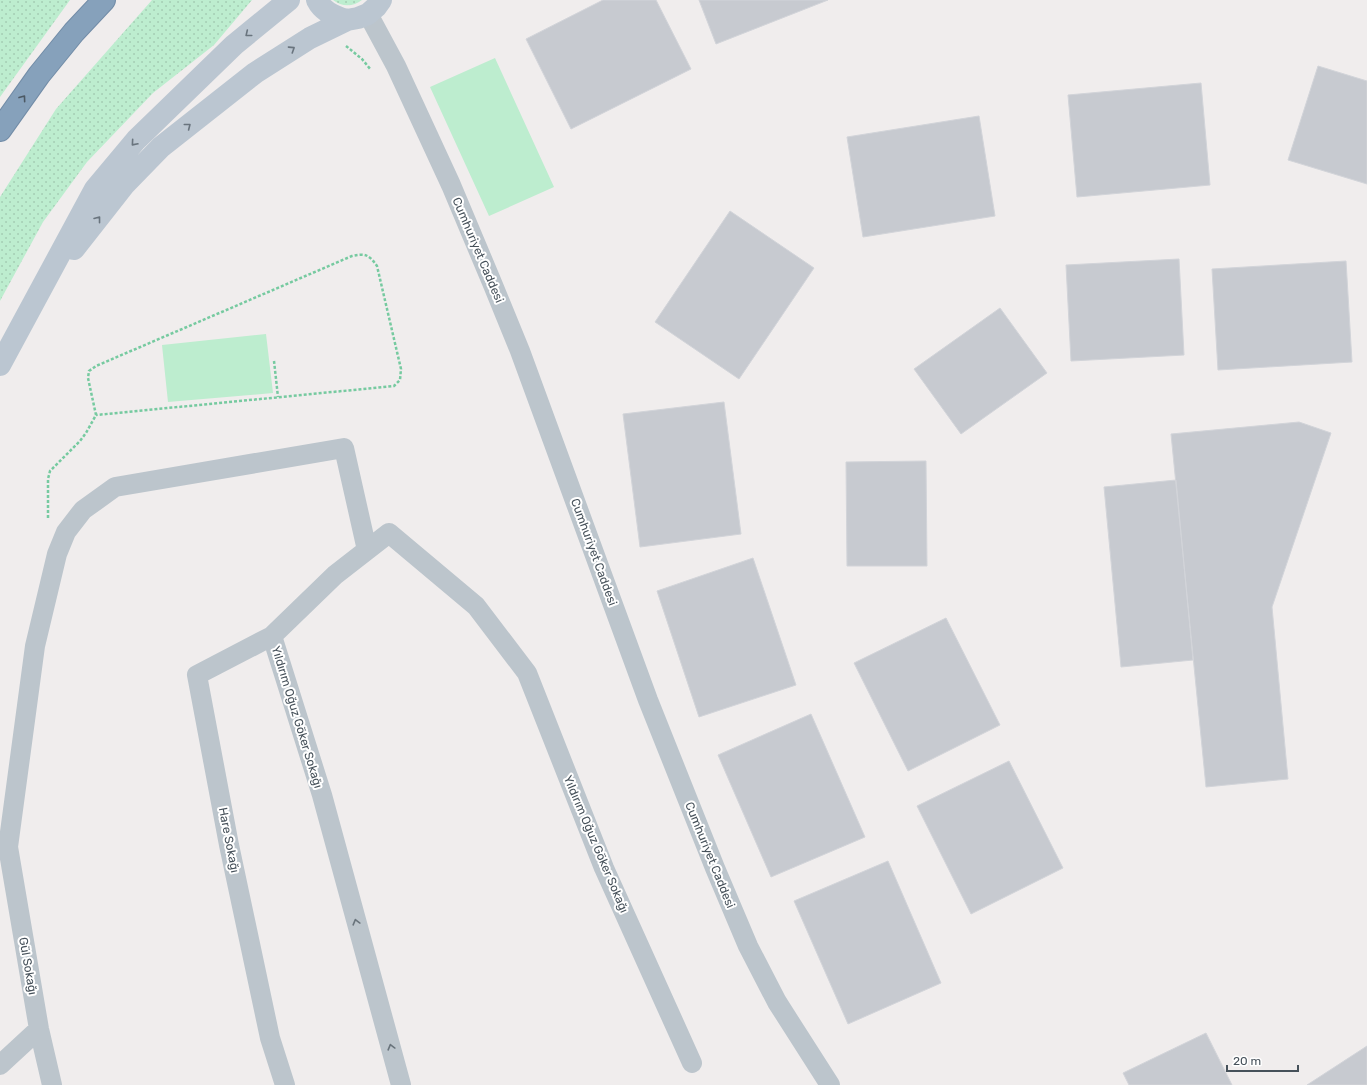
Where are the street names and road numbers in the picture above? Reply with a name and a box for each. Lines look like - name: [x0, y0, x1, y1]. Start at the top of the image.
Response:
- street label: Cumhuriyet Caddesi: [449, 195, 507, 305]
- street label: Cumhuriyet Caddesi: [568, 496, 620, 608]
- street label: Yıldırım Oğuz Göker Sokağı: [269, 644, 325, 790]
- street label: Yıldırım Oğuz Göker Sokağı: [561, 773, 631, 915]
- street label: Cumhuriyet Caddesi: [682, 800, 738, 910]
- street label: Hare Sokağı: [216, 806, 242, 874]
- street label: Gül Sokağı: [16, 936, 40, 996]

